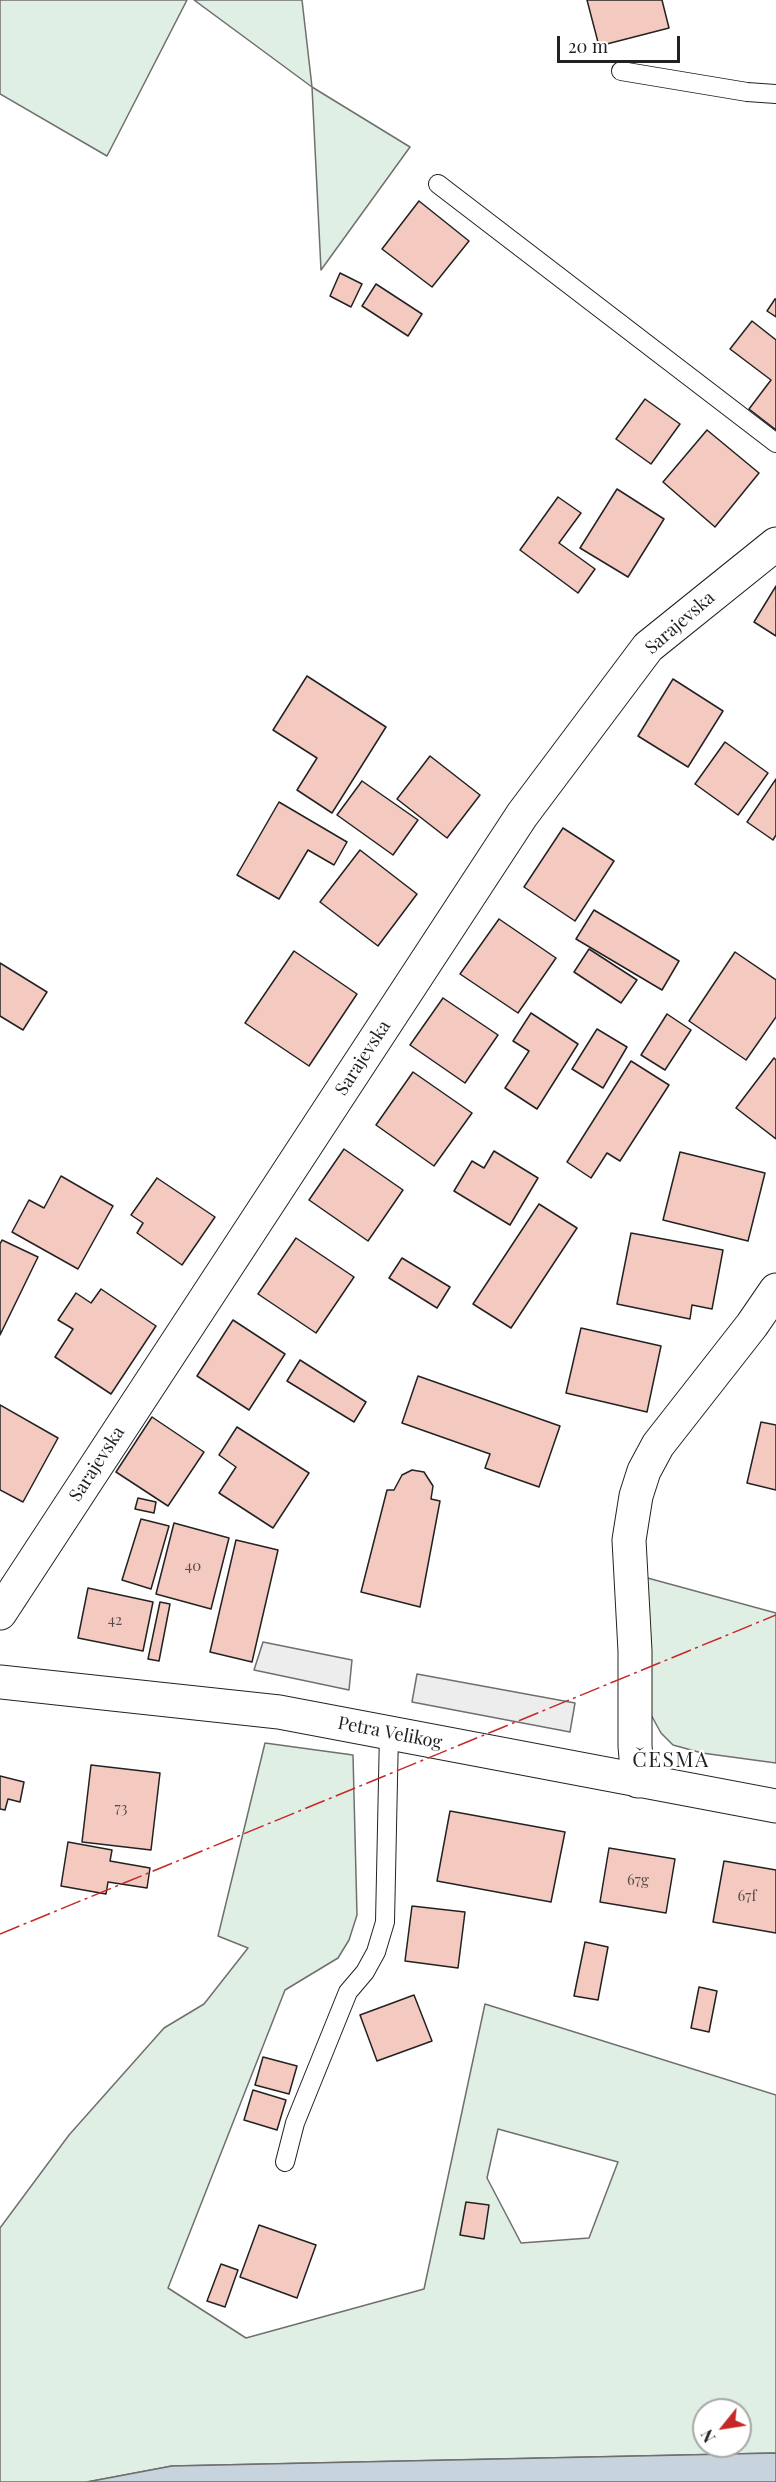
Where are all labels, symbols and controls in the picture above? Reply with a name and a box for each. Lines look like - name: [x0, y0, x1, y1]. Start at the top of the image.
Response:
- scale bar: [560, 24, 683, 62]
- text: 20 m: [568, 34, 608, 58]
- street label: Sarajevska: [641, 587, 719, 659]
- street label: Sarajevska: [331, 1017, 395, 1099]
- street label: Sarajevska: [65, 1423, 129, 1505]
- house number: 40: [185, 1557, 201, 1575]
- house number: 42: [108, 1611, 122, 1629]
- street label: Petra Velikog: [336, 1712, 444, 1754]
- district label: ČESMA: [632, 1747, 710, 1773]
- house number: 73: [115, 1799, 127, 1817]
- house number: 67g: [627, 1871, 649, 1889]
- house number: 67f: [738, 1887, 756, 1905]
- north arrow: [692, 2398, 752, 2458]
- text: N: [696, 2426, 720, 2447]

